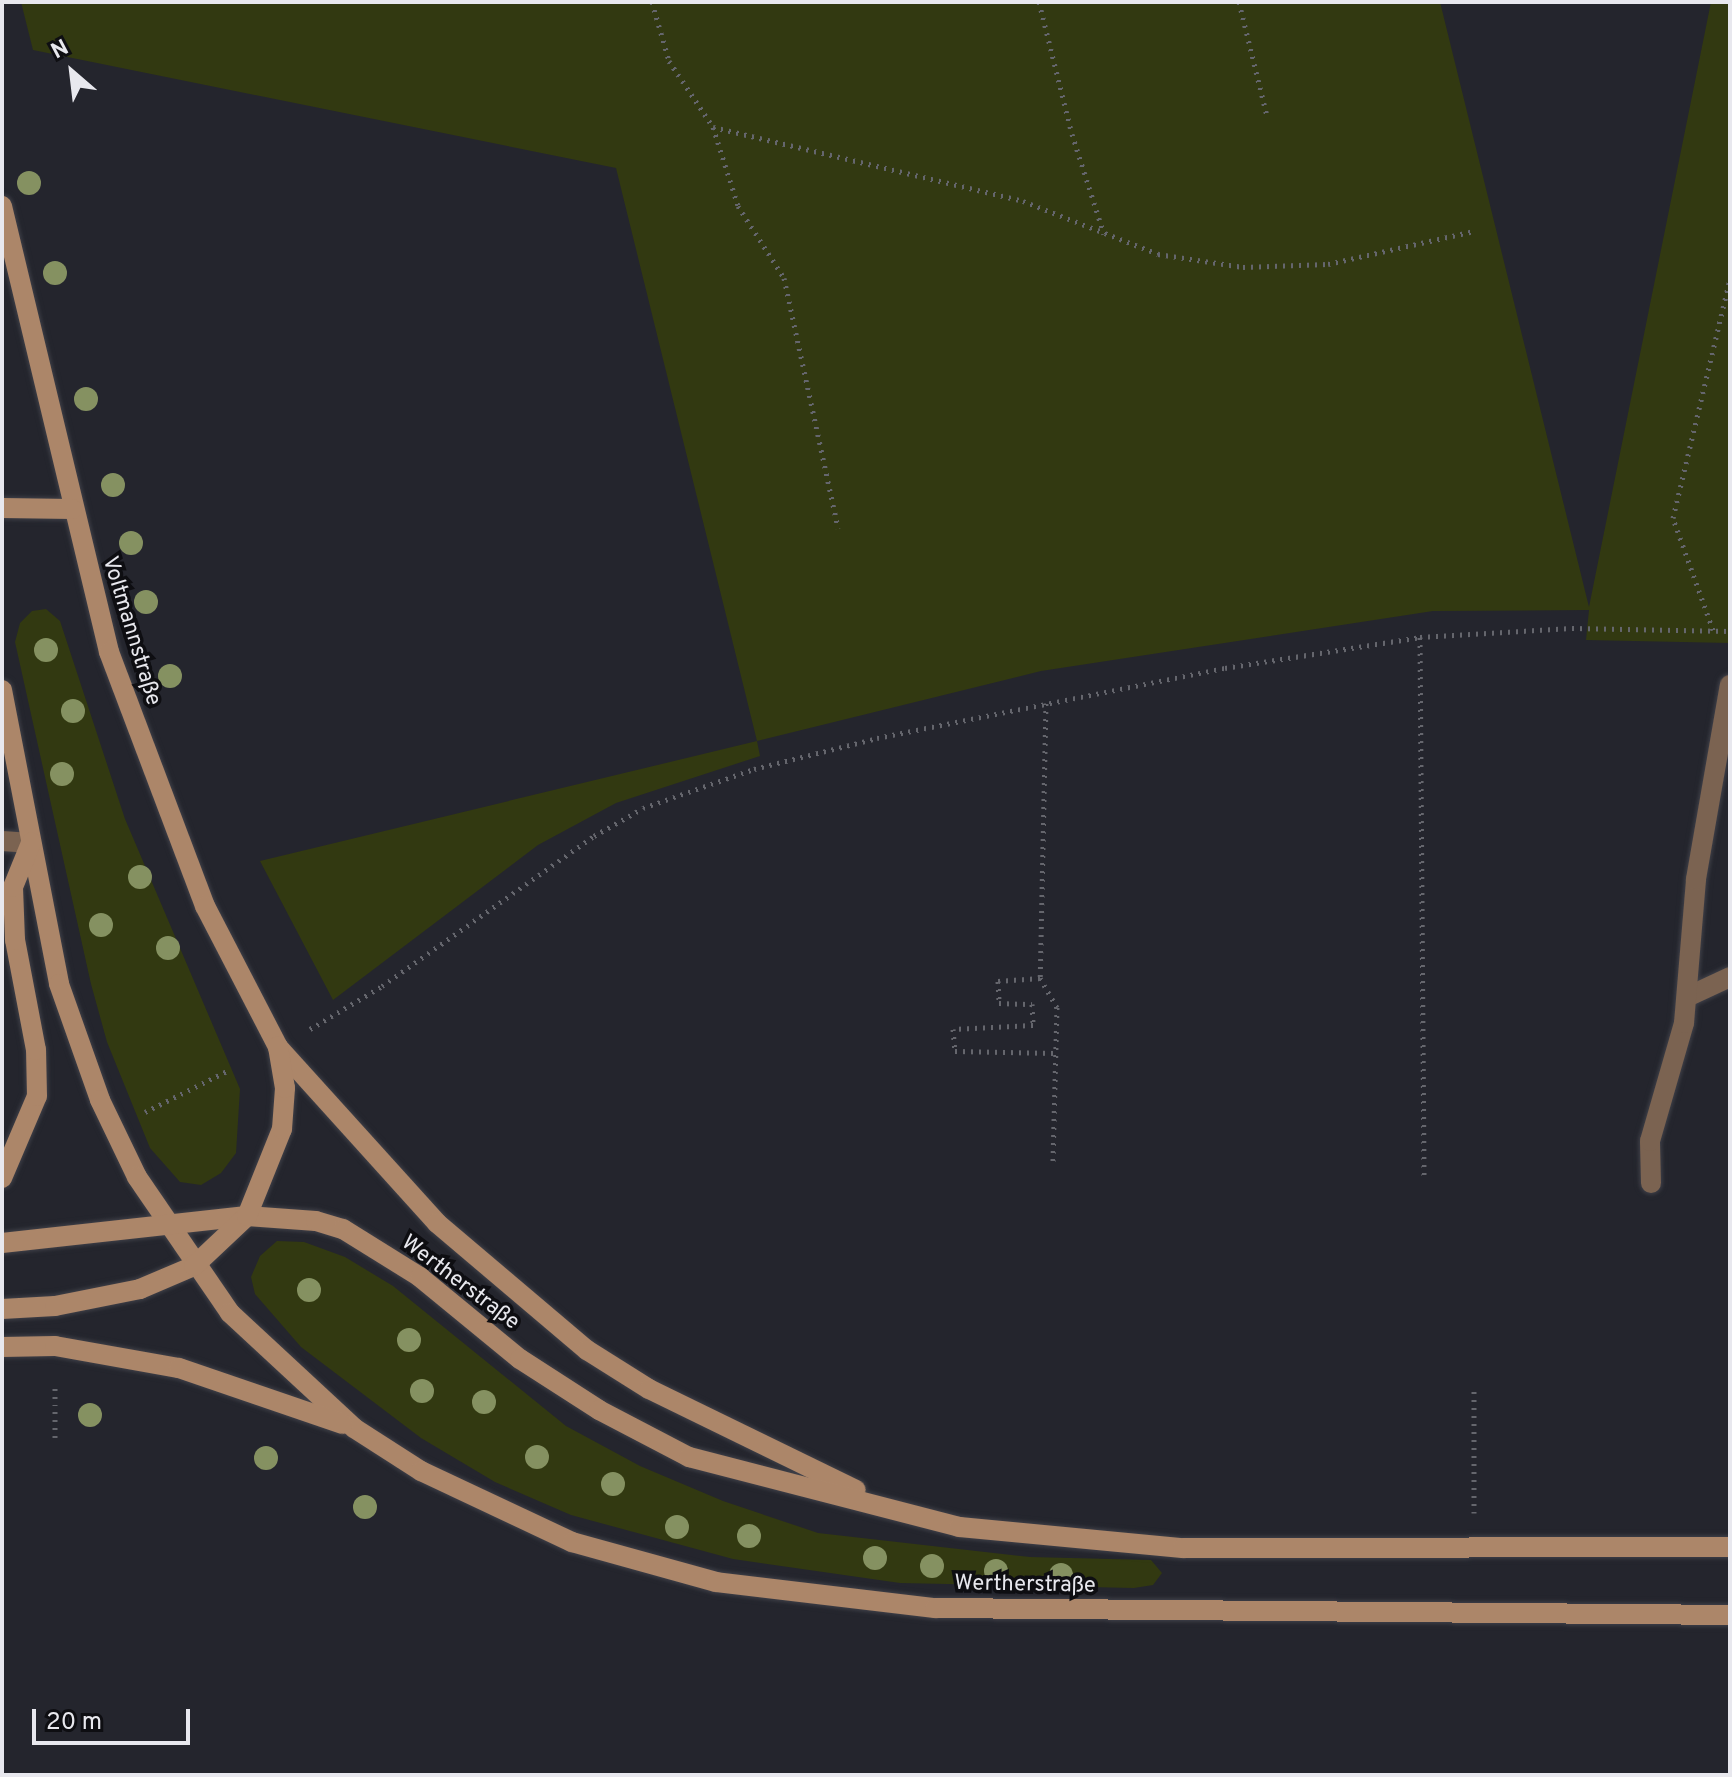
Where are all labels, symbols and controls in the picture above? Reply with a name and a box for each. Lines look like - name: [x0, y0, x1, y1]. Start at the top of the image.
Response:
- north arrow: [32, 32, 112, 112]
- text: N: [47, 35, 74, 66]
- street label: Voltmannstraße: [96, 553, 166, 709]
- street label: Wertherstraße: [396, 1230, 524, 1336]
- street label: Wertherstraße: [954, 1571, 1096, 1599]
- scale bar: [36, 1693, 194, 1743]
- text: 20 m: [46, 1708, 102, 1738]

